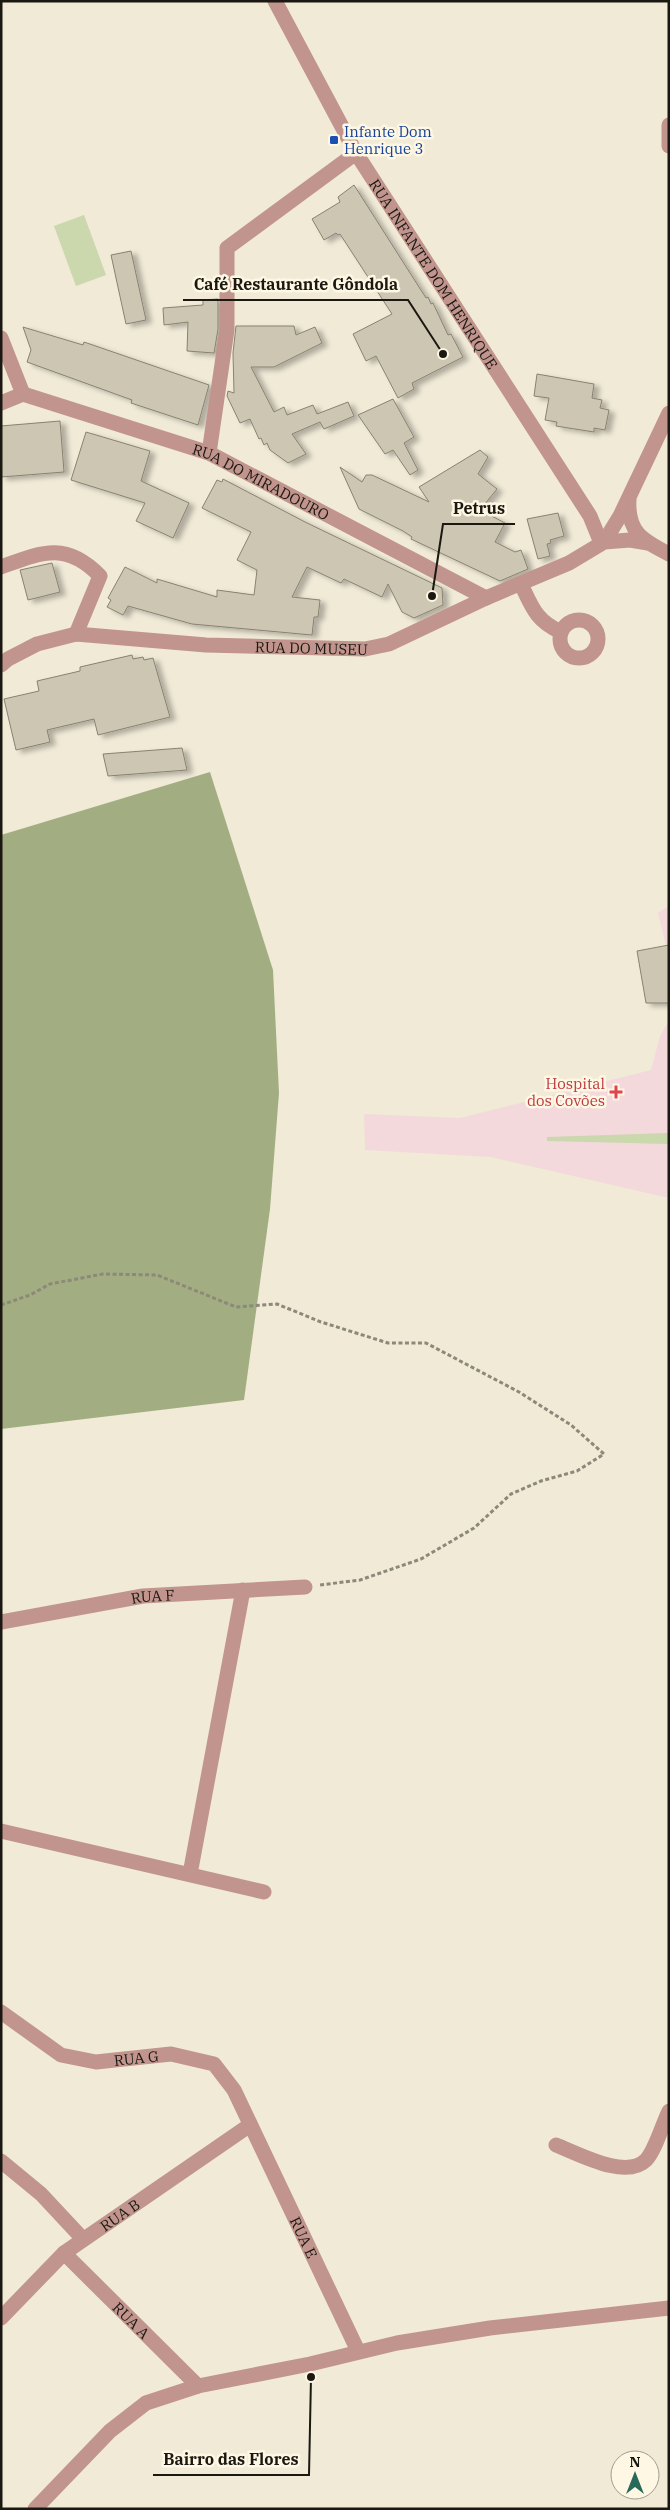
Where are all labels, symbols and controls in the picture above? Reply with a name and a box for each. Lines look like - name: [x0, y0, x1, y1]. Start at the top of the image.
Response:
- place label: Infante Dom Henrique 3: [344, 122, 432, 158]
- marker: Infante Dom Henrique 3: [328, 134, 340, 146]
- street label: RUA INFANTE DOM HENRIQUE: [366, 175, 502, 373]
- callout: Café Restaurante Gôndola: [183, 269, 408, 300]
- text: Café Restaurante Gôndola: [194, 274, 398, 294]
- street label: RUA DO MIRADOURO: [190, 439, 333, 524]
- callout: Petrus: [443, 493, 515, 524]
- text: Petrus: [453, 498, 505, 518]
- street label: RUA DO MUSEU: [255, 637, 368, 659]
- place label: Hospital dos Covões: [527, 1074, 605, 1110]
- marker: Hospital dos Covões: [609, 1085, 623, 1099]
- street label: RUA F: [129, 1585, 175, 1608]
- street label: RUA G: [113, 2046, 160, 2070]
- street label: RUA B: [96, 2194, 143, 2235]
- street label: RUA E: [286, 2213, 322, 2261]
- street label: RUA A: [109, 2297, 154, 2343]
- callout: Bairro das Flores: [153, 2444, 309, 2475]
- text: Bairro das Flores: [163, 2449, 299, 2469]
- north arrow: [610, 2450, 660, 2500]
- text: N: [629, 2453, 641, 2471]

